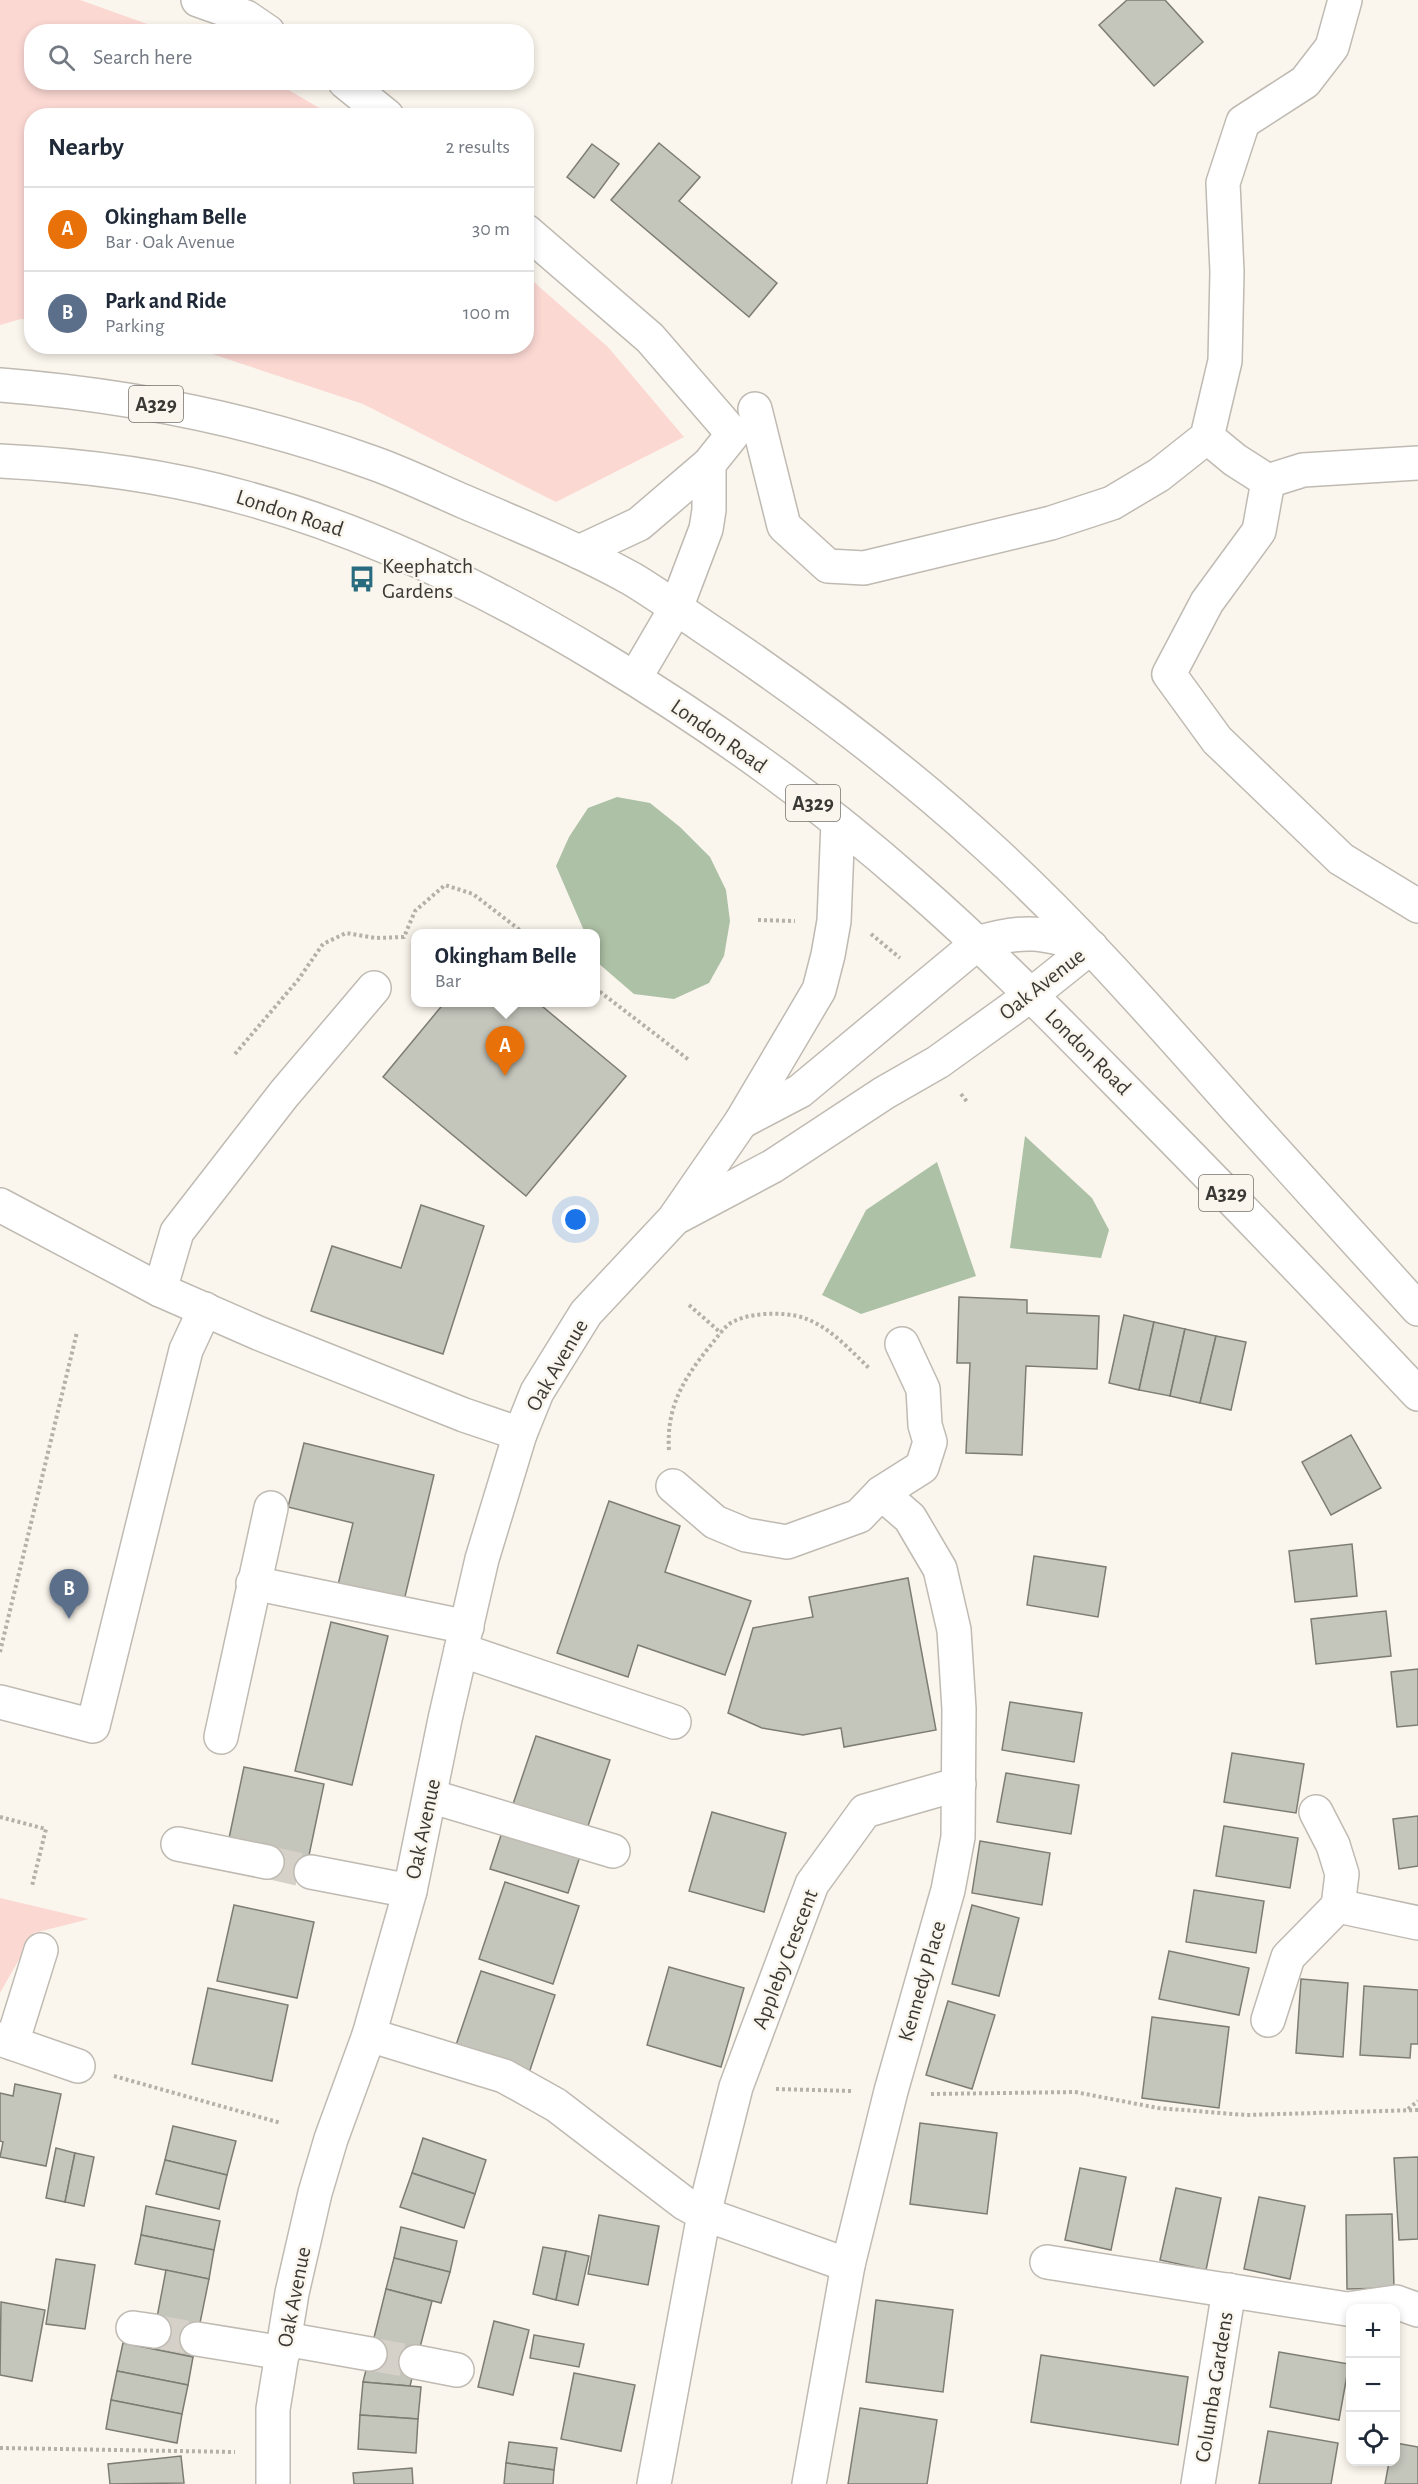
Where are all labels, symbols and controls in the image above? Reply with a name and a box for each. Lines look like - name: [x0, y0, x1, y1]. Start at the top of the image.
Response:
- search box: [24, 24, 534, 90]
- icon: search: [45, 41, 78, 74]
- text: Search here: [93, 46, 192, 68]
- text: Nearby: [48, 134, 124, 160]
- text: 2 results: [446, 137, 510, 157]
- text: Okingham Belle: [105, 206, 247, 228]
- text: A: [62, 219, 74, 239]
- text: 30 m: [472, 219, 510, 239]
- text: Bar · Oak Avenue: [105, 232, 235, 252]
- text: Park and Ride: [105, 290, 226, 312]
- text: B: [62, 303, 73, 323]
- text: 100 m: [463, 303, 510, 323]
- text: Parking: [105, 316, 164, 336]
- road number: A329: [129, 386, 183, 422]
- street label: London Road: [234, 485, 346, 541]
- place label: Keephatch Gardens: [382, 555, 473, 602]
- bus stop icon: Keephatch Gardens: [347, 564, 377, 594]
- street label: London Road: [667, 695, 771, 777]
- road number: A329: [786, 785, 840, 821]
- popup: [411, 929, 600, 1007]
- street label: Oak Avenue: [995, 944, 1089, 1024]
- text: Okingham Belle: [435, 945, 576, 967]
- text: Bar: [435, 971, 461, 991]
- street label: London Road: [1041, 1005, 1135, 1099]
- pin: A: [486, 1026, 524, 1076]
- road number: A329: [1199, 1175, 1253, 1211]
- your location: [561, 1205, 590, 1234]
- street label: Oak Avenue: [522, 1315, 592, 1415]
- pin: B: [50, 1570, 88, 1619]
- street label: Oak Avenue: [402, 1777, 444, 1881]
- street label: Appleby Crescent: [748, 1886, 822, 2032]
- street label: Kennedy Place: [894, 1918, 950, 2044]
- street label: Oak Avenue: [273, 2245, 315, 2349]
- map controls: [1346, 2304, 1400, 2466]
- button: +: [1346, 2304, 1400, 2358]
- street label: Columba Gardens: [1191, 2310, 1237, 2464]
- button: −: [1346, 2358, 1400, 2412]
- button: locate: [1346, 2412, 1400, 2466]

